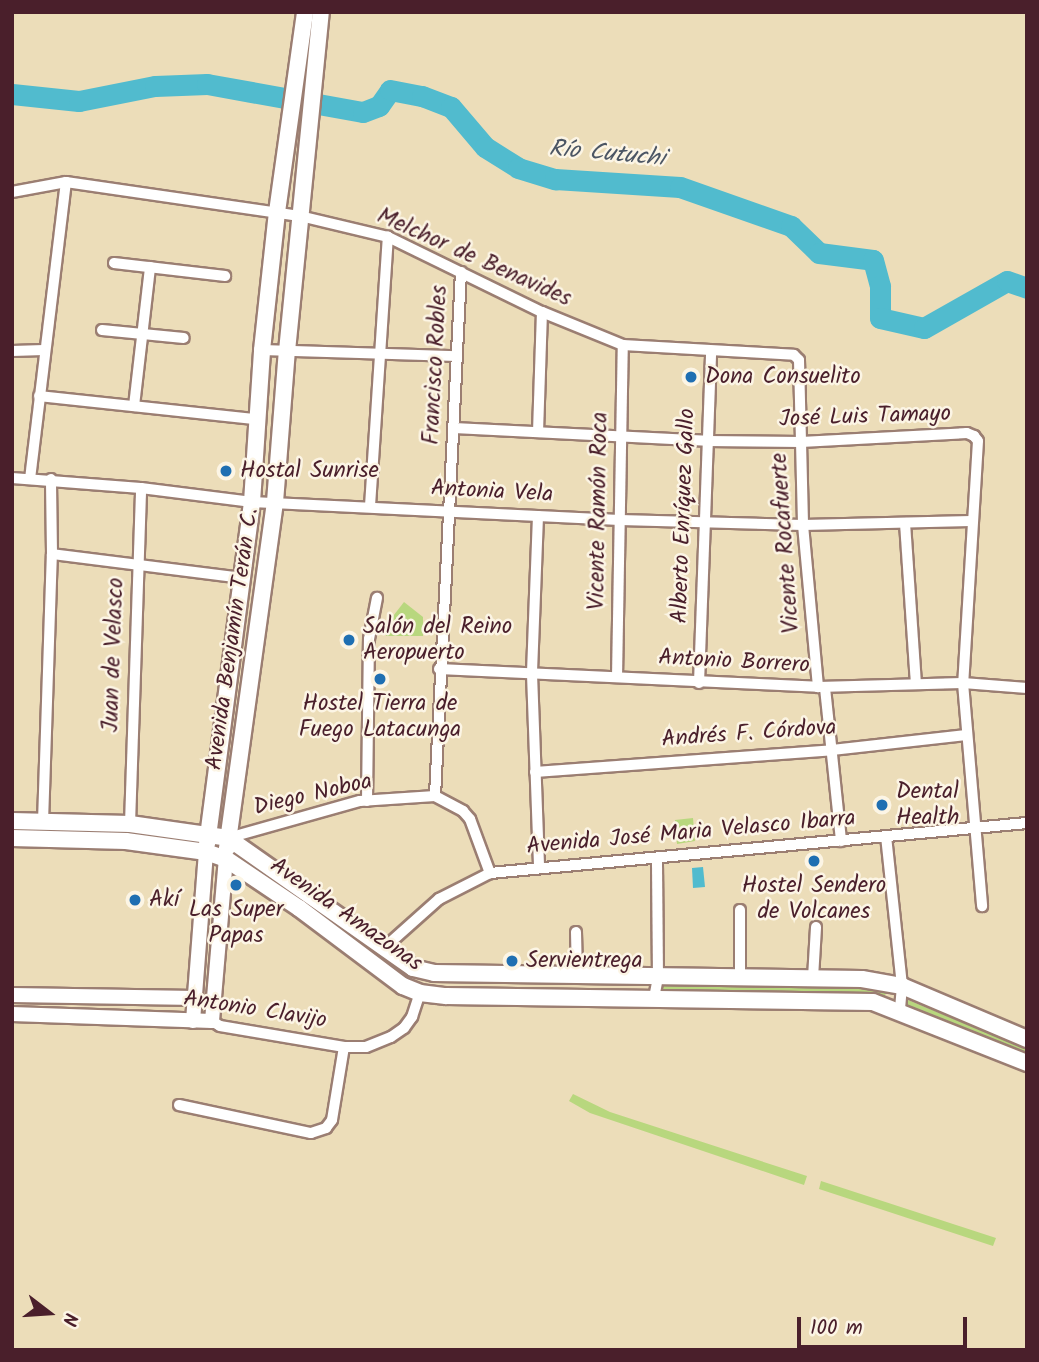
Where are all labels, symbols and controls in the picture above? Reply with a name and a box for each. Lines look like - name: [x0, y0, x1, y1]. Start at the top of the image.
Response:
- water label: Río Cutuchi: [548, 135, 666, 173]
- street label: Melchor de Benavides: [373, 203, 575, 313]
- street label: Francisco Robles: [418, 284, 454, 446]
- place label: Dona Consuelito: [705, 363, 861, 391]
- marker: Dona Consuelito: [683, 369, 699, 385]
- street label: José Luis Tamayo: [779, 400, 951, 434]
- street label: Alberto Enríquez Gallo: [666, 408, 702, 624]
- street label: Vicente Ramón Roca: [583, 412, 615, 610]
- street label: Vicente Rocafuerte: [766, 452, 806, 634]
- place label: Hostal Sunrise: [240, 457, 379, 485]
- marker: Hostal Sunrise: [218, 463, 234, 479]
- street label: Antonia Vela: [430, 475, 554, 509]
- street label: Avenida Benjamín Terán C.: [201, 506, 265, 772]
- street label: Juan de Velasco: [98, 577, 130, 733]
- place label: Salón del Reino Aeropuerto: [363, 613, 512, 667]
- marker: Salón del Reino Aeropuerto: [341, 632, 357, 648]
- street label: Antonio Borrero: [658, 644, 810, 680]
- marker: Hostel Tierra de Fuego Latacunga: [372, 671, 388, 687]
- place label: Hostel Tierra de Fuego Latacunga: [299, 690, 461, 744]
- street label: Andrés F. Córdova: [661, 714, 837, 754]
- street label: Diego Noboa: [251, 768, 375, 822]
- place label: Dental Health: [896, 778, 959, 832]
- marker: Dental Health: [874, 797, 890, 813]
- street label: Avenida José Maria Velasco Ibarra: [525, 805, 857, 861]
- street label: Avenida Amazonas: [264, 852, 428, 978]
- marker: Hostel Sendero de Volcanes: [806, 853, 822, 869]
- place label: Hostel Sendero de Volcanes: [742, 872, 886, 926]
- marker: Las Super Papas: [228, 877, 244, 893]
- place label: Akí: [149, 886, 179, 914]
- marker: Akí: [127, 892, 143, 908]
- place label: Las Super Papas: [189, 896, 283, 950]
- place label: Servientrega: [526, 947, 643, 975]
- marker: Servientrega: [504, 953, 520, 969]
- street label: Antonio Clavijo: [181, 985, 329, 1035]
- north arrow: [14, 1278, 84, 1348]
- scale bar: [801, 1302, 971, 1346]
- text: N: [53, 1309, 85, 1329]
- text: 100 m: [810, 1312, 863, 1345]

